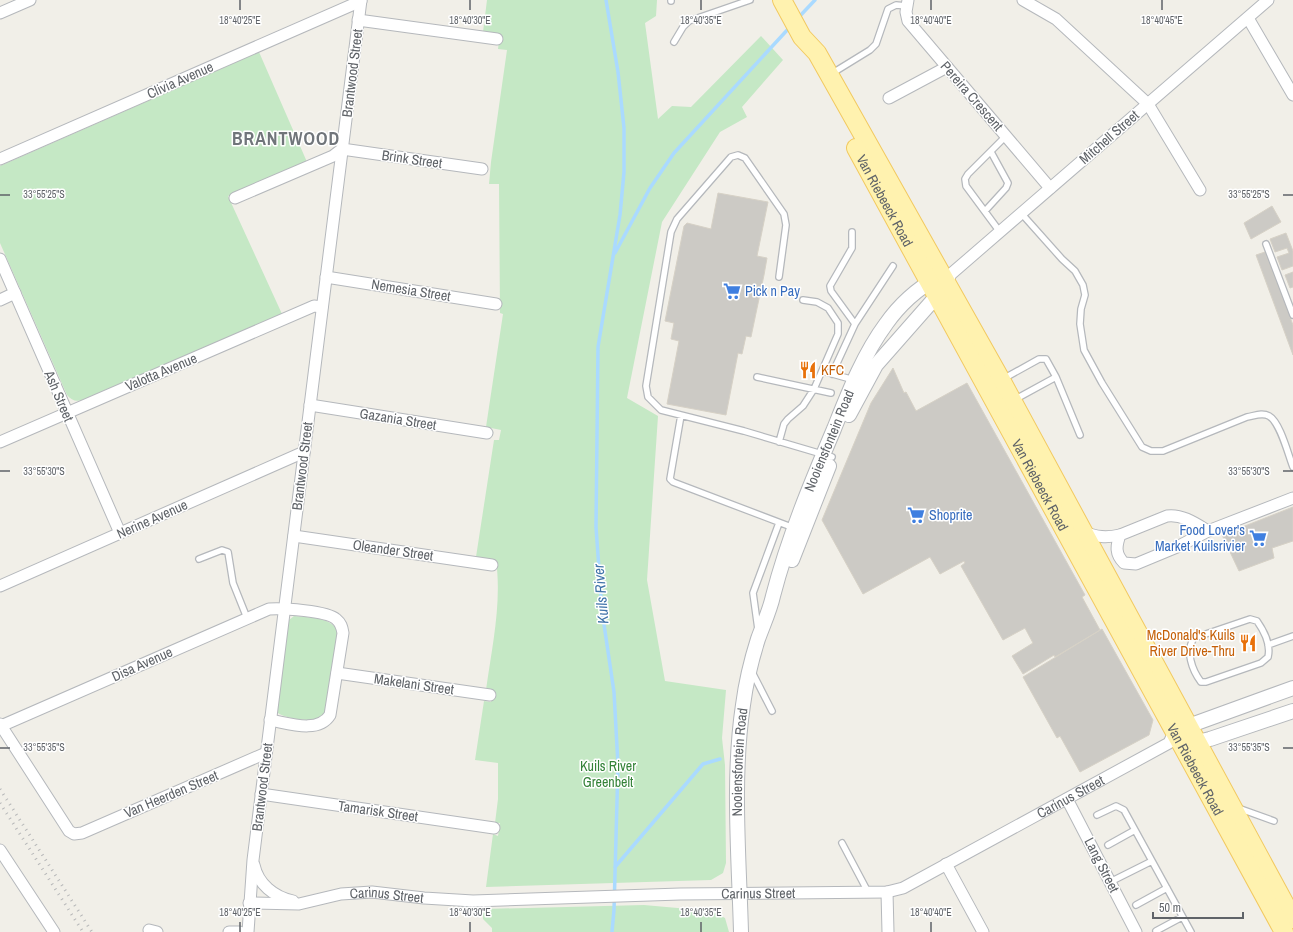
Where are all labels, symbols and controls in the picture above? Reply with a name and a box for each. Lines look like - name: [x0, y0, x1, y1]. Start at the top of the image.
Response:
- text: 18°40'25"E: [219, 14, 261, 27]
- text: 18°40'30"E: [449, 14, 491, 27]
- text: 18°40'35"E: [680, 14, 722, 27]
- text: 18°40'40"E: [910, 14, 952, 27]
- text: 18°40'45"E: [1141, 14, 1183, 27]
- street label: Brantwood Street: [338, 28, 366, 118]
- street label: Clivia Avenue: [144, 57, 216, 103]
- street label: Pereira Crescent: [937, 57, 1007, 135]
- street label: Mitchell Street: [1075, 106, 1143, 168]
- district label: BRANTWOOD: [232, 126, 340, 151]
- street label: Brink Street: [381, 146, 443, 172]
- street label: Van Riebeeck Road: [852, 152, 917, 250]
- text: 33°55'25"S: [23, 188, 65, 201]
- text: 33°55'25"S: [1228, 188, 1270, 201]
- street label: Nemesia Street: [370, 275, 452, 305]
- supermarket icon: Pick n Pay: [722, 281, 742, 301]
- place label: Pick n Pay: [745, 282, 800, 300]
- street label: Valotta Avenue: [122, 349, 200, 395]
- restaurant icon: KFC: [798, 360, 818, 380]
- place label: KFC: [821, 361, 844, 379]
- street label: Ash Street: [40, 367, 78, 424]
- street label: Nooiensfontein Road: [800, 387, 858, 494]
- street label: Gazania Street: [358, 404, 438, 434]
- street label: Brantwood Street: [288, 421, 316, 511]
- street label: Van Riebeeck Road: [1008, 436, 1072, 534]
- text: 33°55'30"S: [23, 465, 65, 478]
- text: 33°55'30"S: [1228, 465, 1270, 478]
- street label: Nerine Avenue: [114, 495, 190, 543]
- supermarket icon: Shoprite: [906, 505, 926, 525]
- place label: Shoprite: [929, 506, 972, 524]
- place label: Food Lover's Market Kuilsrivier: [1155, 521, 1245, 555]
- supermarket icon: Food Lover's Market Kuilsrivier: [1248, 528, 1268, 548]
- street label: Oleander Street: [352, 535, 434, 565]
- water label: Kuils River: [587, 562, 614, 625]
- place label: McDonald's Kuils River Drive-Thru: [1147, 626, 1235, 660]
- restaurant icon: McDonald's Kuils River Drive-Thru: [1238, 633, 1258, 653]
- street label: Disa Avenue: [109, 643, 175, 685]
- street label: Makelani Street: [373, 669, 455, 699]
- street label: Nooiensfontein Road: [728, 707, 751, 816]
- street label: Van Riebeeck Road: [1163, 720, 1228, 819]
- text: 33°55'35"S: [23, 741, 65, 754]
- text: 33°55'35"S: [1228, 741, 1270, 754]
- street label: Brantwood Street: [248, 742, 276, 832]
- park label: Kuils River Greenbelt: [580, 757, 636, 791]
- street label: Van Heerden Street: [121, 766, 221, 822]
- street label: Carinus Street: [1034, 771, 1107, 822]
- street label: Tamarisk Street: [337, 796, 419, 826]
- street label: Lang Street: [1081, 834, 1123, 896]
- street label: Carinus Street: [349, 883, 425, 907]
- street label: Carinus Street: [721, 884, 795, 903]
- scale bar: [1153, 894, 1243, 920]
- text: 50 m: [1159, 900, 1181, 916]
- text: 18°40'25"E: [219, 906, 261, 919]
- text: 18°40'30"E: [449, 906, 491, 919]
- text: 18°40'35"E: [680, 906, 722, 919]
- text: 18°40'40"E: [910, 906, 952, 919]

